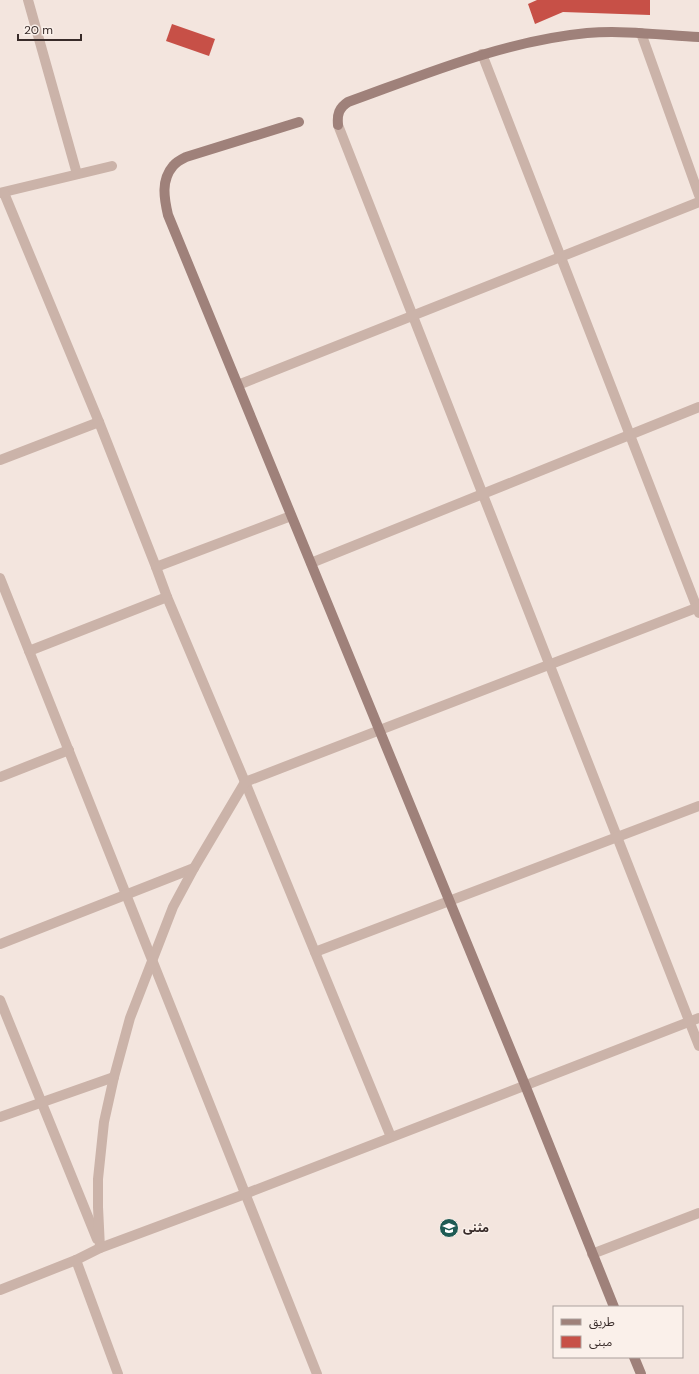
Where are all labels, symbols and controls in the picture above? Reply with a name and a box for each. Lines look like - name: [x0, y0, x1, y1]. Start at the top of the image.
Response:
- scale bar: [18, 16, 81, 42]
- text: 20 m: [24, 22, 53, 38]
- school or university icon: مثنى: [438, 1217, 460, 1239]
- place label: مثنى: [463, 1220, 489, 1236]
- legend: [553, 1306, 683, 1358]
- text: طريق: [589, 1314, 615, 1330]
- text: مبنى: [589, 1334, 612, 1350]

